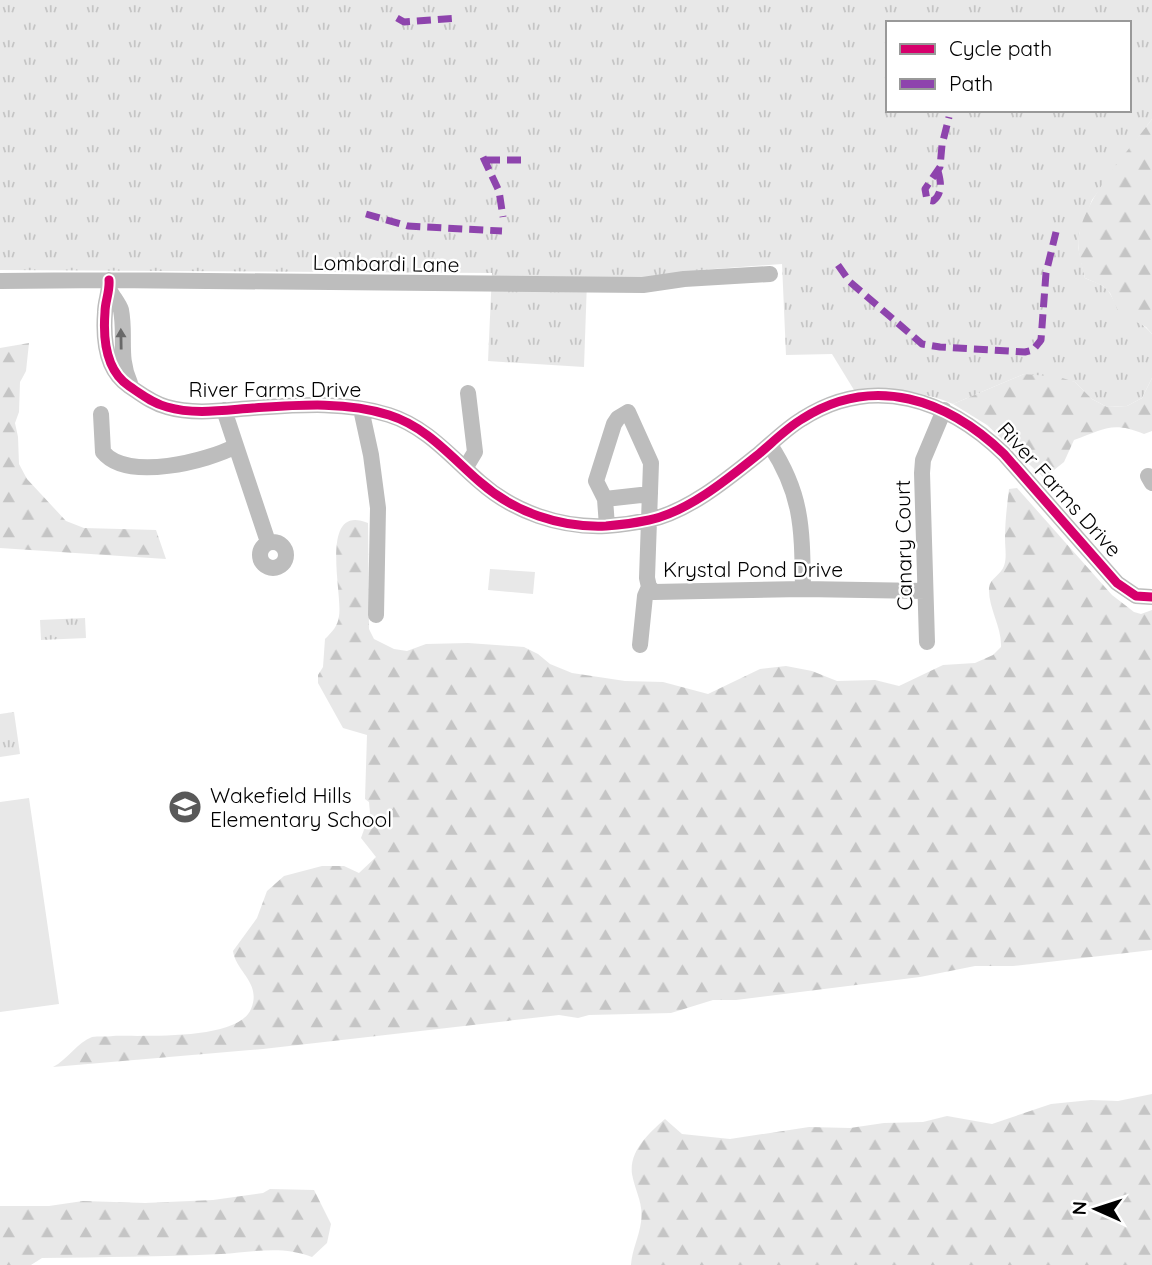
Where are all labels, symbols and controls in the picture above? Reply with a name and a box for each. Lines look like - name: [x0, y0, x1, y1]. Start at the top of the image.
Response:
- legend: [886, 21, 1131, 112]
- text: Cycle path: [949, 35, 1052, 61]
- text: Path: [949, 70, 993, 96]
- street label: Lombardi Lane: [312, 249, 460, 277]
- one-way arrow: [115, 328, 127, 350]
- street label: River Farms Drive: [189, 376, 361, 402]
- street label: River Farms Drive: [993, 416, 1127, 562]
- street label: Canary Court: [889, 479, 917, 611]
- street label: Krystal Pond Drive: [663, 556, 843, 582]
- place label: Wakefield Hills Elementary School: [210, 782, 392, 832]
- school or university icon: Wakefield Hills Elementary School: [166, 788, 204, 826]
- north arrow: [1061, 1174, 1131, 1244]
- text: N: [1067, 1201, 1091, 1216]

